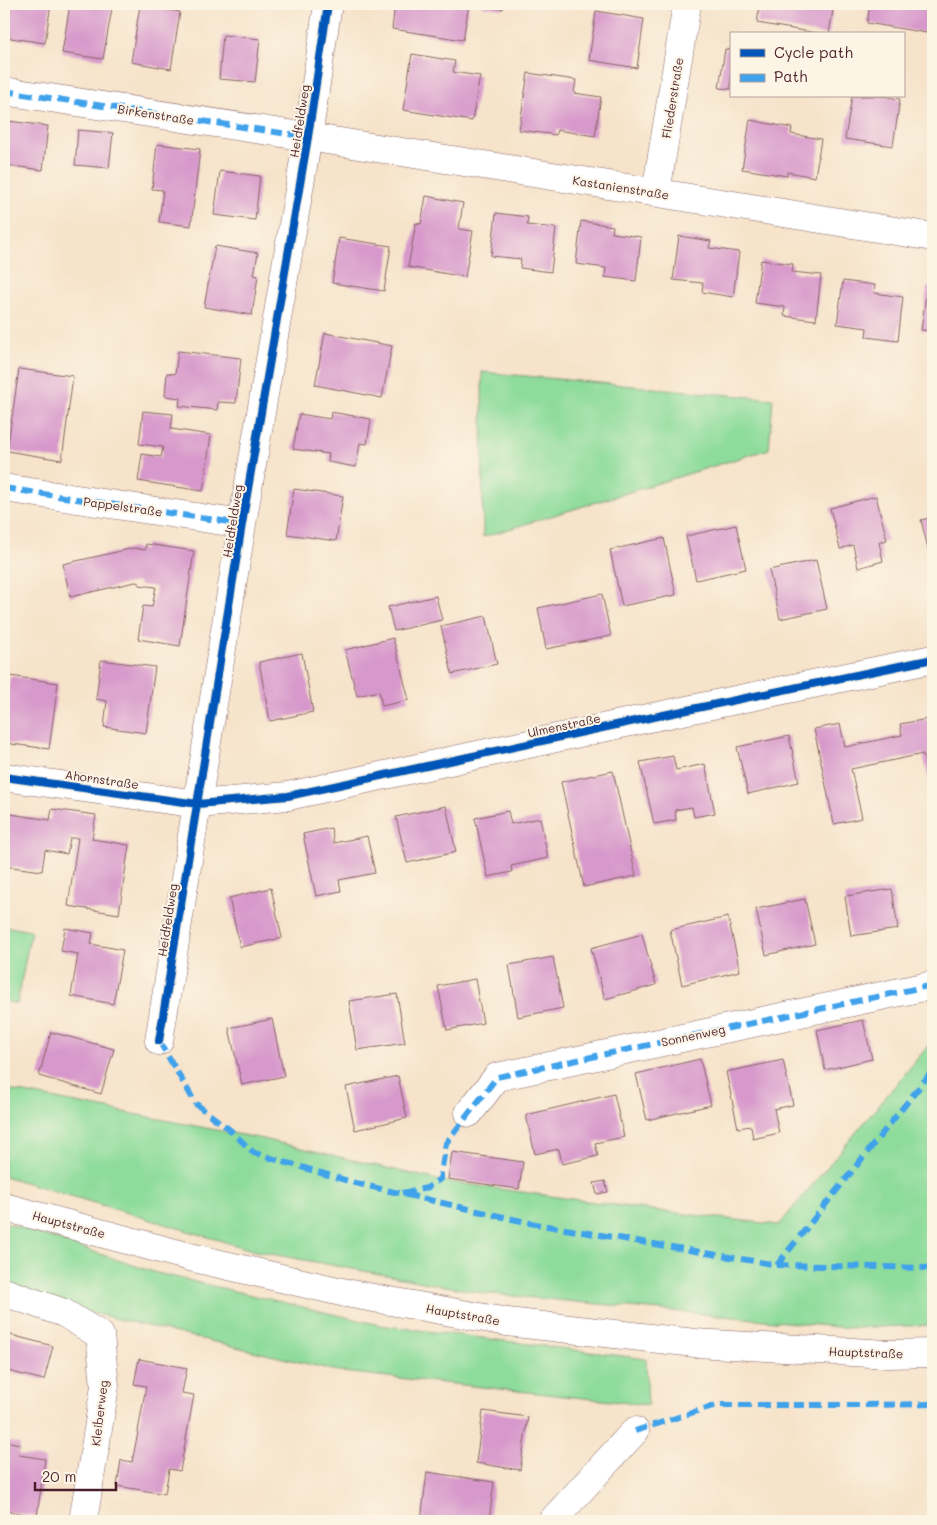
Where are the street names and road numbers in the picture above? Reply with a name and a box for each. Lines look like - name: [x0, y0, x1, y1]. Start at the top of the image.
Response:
- street label: Fliederstraße: [658, 56, 686, 140]
- street label: Heidfeldweg: [285, 83, 313, 159]
- street label: Birkenstraße: [117, 100, 195, 128]
- street label: Kastanienstraße: [572, 171, 670, 203]
- street label: Heidfeldweg: [218, 483, 246, 559]
- street label: Pappelstraße: [82, 493, 164, 519]
- street label: Ulmenstraße: [526, 709, 602, 741]
- street label: Ahornstraße: [64, 766, 140, 792]
- street label: Heidfeldweg: [153, 882, 181, 958]
- street label: Sonnenweg: [660, 1020, 726, 1050]
- street label: Hauptstraße: [31, 1207, 107, 1241]
- street label: Hauptstraße: [425, 1300, 501, 1328]
- street label: Hauptstraße: [828, 1343, 904, 1361]
- street label: Kleiberweg: [87, 1379, 111, 1447]

